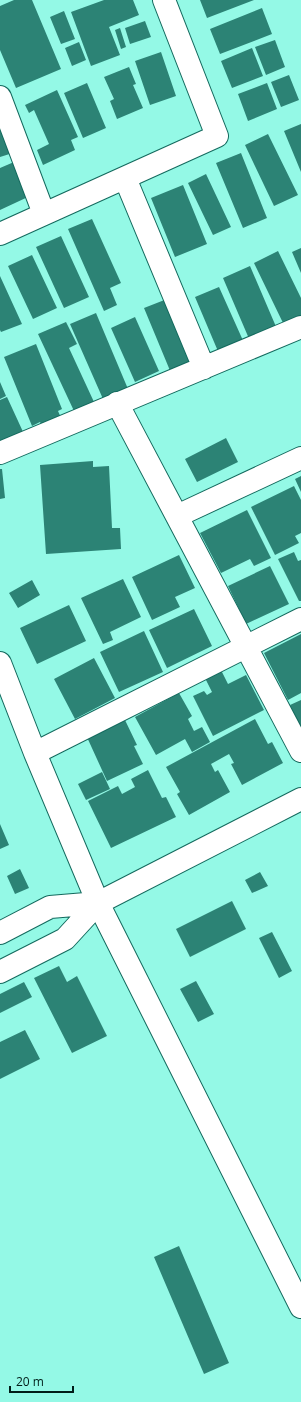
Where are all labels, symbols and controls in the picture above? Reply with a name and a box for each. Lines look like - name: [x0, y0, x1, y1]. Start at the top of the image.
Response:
- scale bar: [10, 1368, 73, 1394]
- text: 20 m: [16, 1373, 44, 1390]

